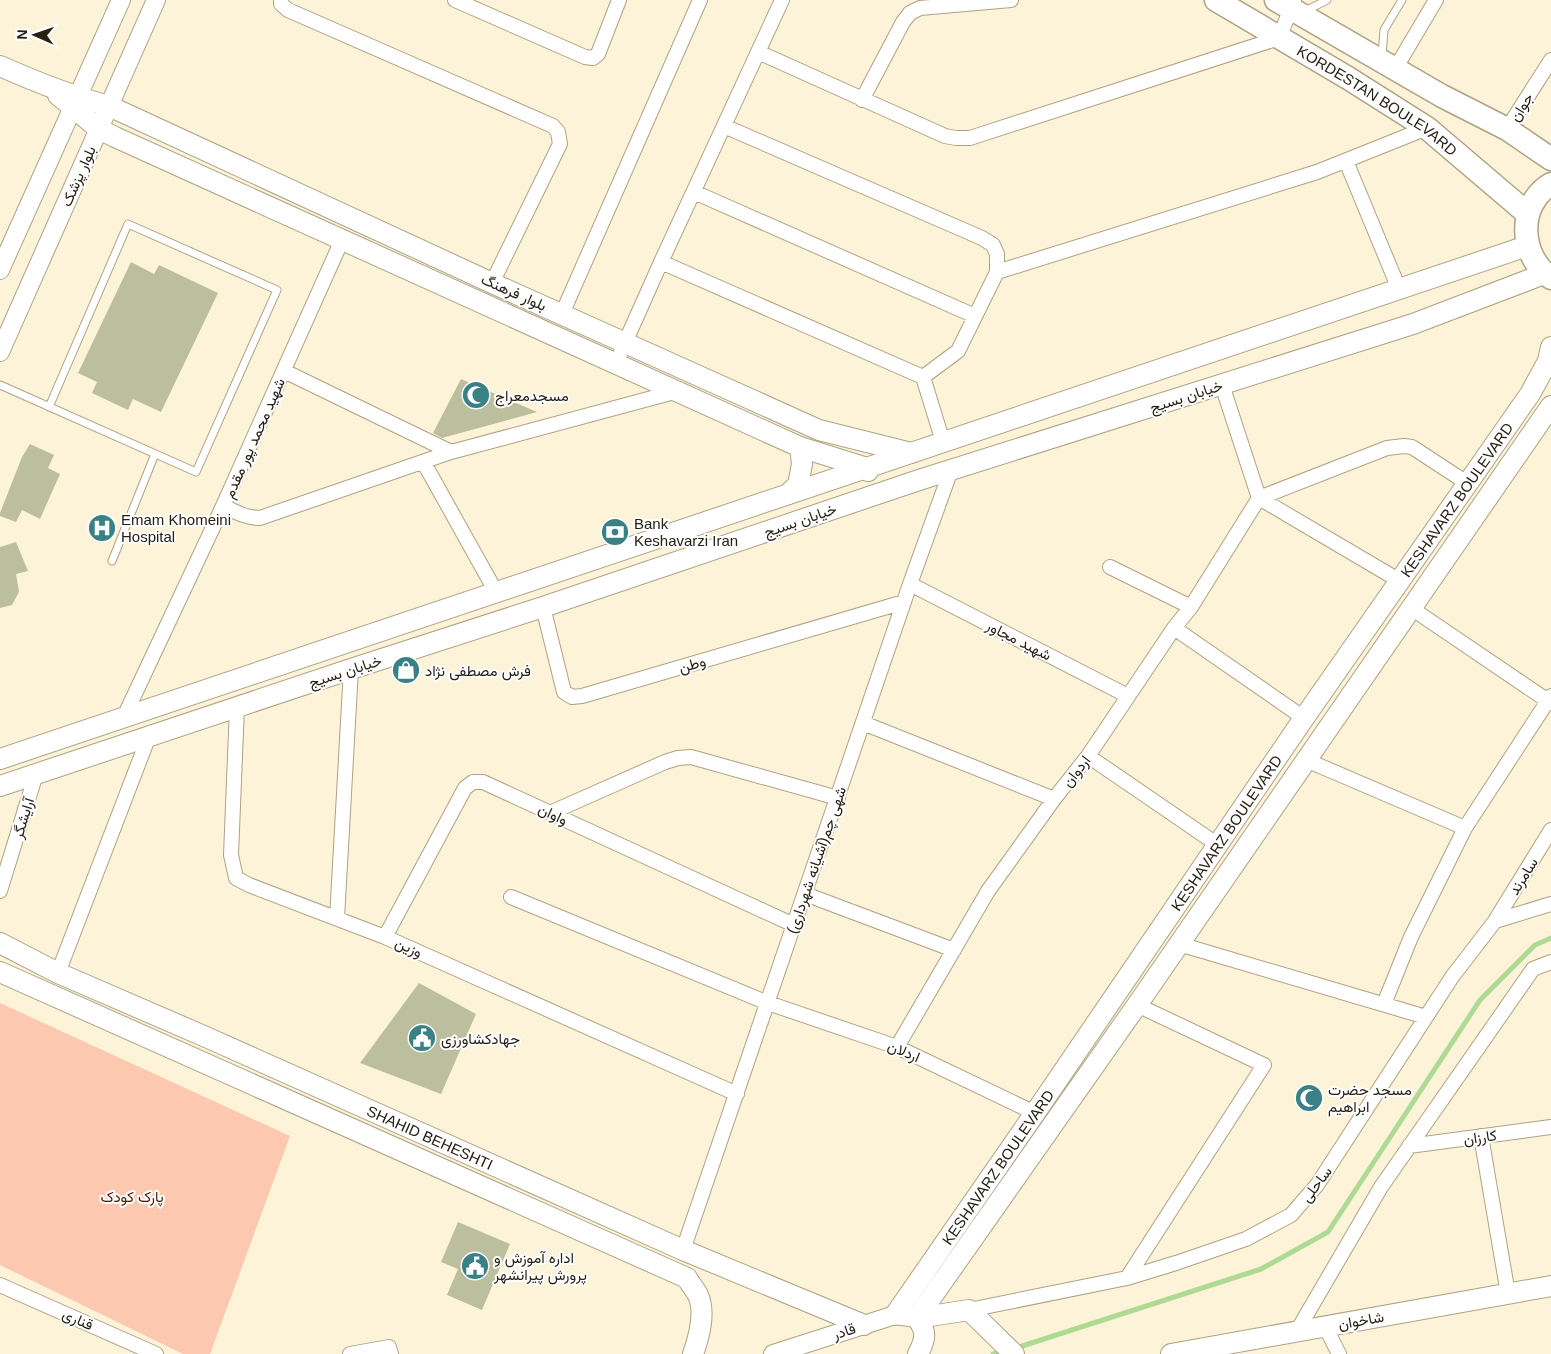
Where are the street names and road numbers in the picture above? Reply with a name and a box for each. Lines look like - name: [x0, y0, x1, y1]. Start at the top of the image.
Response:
- street label: KORDESTAN BOULEVARD: [1294, 42, 1461, 159]
- street label: جوان: [1506, 90, 1537, 125]
- street label: بلوار پزشک: [57, 143, 101, 210]
- street label: بلوار فرهنگ: [478, 270, 549, 315]
- street label: شهید محمد پور مقدم: [220, 375, 290, 502]
- street label: خیابان بسیج: [1147, 376, 1226, 419]
- street label: KESHAVARZ BOULEVARD: [1397, 419, 1516, 580]
- street label: خیابان بسیج: [761, 500, 840, 543]
- street label: شهید مجاور: [982, 616, 1055, 665]
- street label: خیابان بسیج: [306, 651, 385, 694]
- street label: وطن: [677, 652, 708, 678]
- street label: KESHAVARZ BOULEVARD: [1167, 751, 1285, 914]
- street label: اردوان: [1059, 752, 1094, 791]
- street label: شهی چم(آشیانه شهرداری): [783, 784, 851, 936]
- street label: آرایشگر: [8, 794, 39, 842]
- street label: واوان: [535, 800, 570, 829]
- street label: سامرند: [1505, 854, 1542, 898]
- street label: وزین: [392, 934, 425, 962]
- street label: اردلان: [885, 1037, 923, 1066]
- street label: KESHAVARZ BOULEVARD: [938, 1086, 1057, 1248]
- street label: SHAHID BEHESHTI: [365, 1102, 496, 1173]
- street label: کارزان: [1462, 1126, 1498, 1149]
- street label: ساحلی: [1297, 1163, 1337, 1206]
- street label: قناری: [59, 1305, 96, 1335]
- street label: شاخوان: [1337, 1308, 1386, 1333]
- street label: قادر: [829, 1319, 858, 1344]

